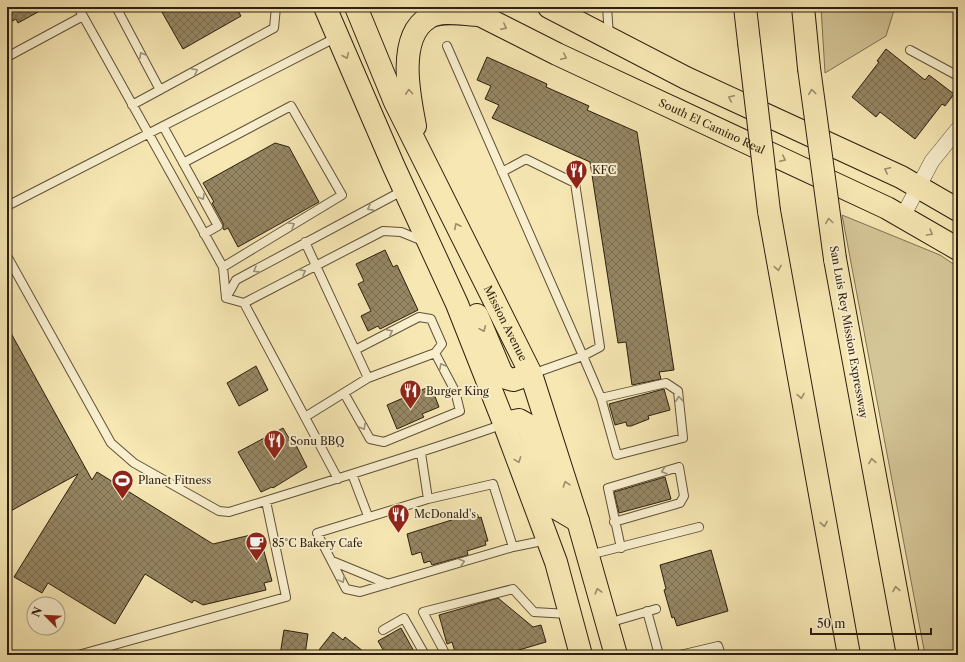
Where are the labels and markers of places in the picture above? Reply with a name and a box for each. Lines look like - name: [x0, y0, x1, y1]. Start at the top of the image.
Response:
- restaurant icon: KFC: [563, 157, 589, 190]
- place label: KFC: [592, 163, 616, 177]
- restaurant icon: Burger King: [397, 378, 423, 411]
- place label: Burger King: [426, 384, 489, 398]
- restaurant icon: Sonu BBQ: [261, 428, 287, 461]
- place label: Sonu BBQ: [290, 434, 344, 448]
- sports icon: Planet Fitness: [110, 467, 136, 500]
- place label: Planet Fitness: [138, 473, 211, 487]
- restaurant icon: McDonald's: [386, 501, 412, 534]
- place label: McDonald's: [414, 507, 476, 521]
- cafe icon: 85°C Bakery Cafe: [243, 530, 269, 563]
- place label: 85°C Bakery Cafe: [272, 536, 363, 550]

